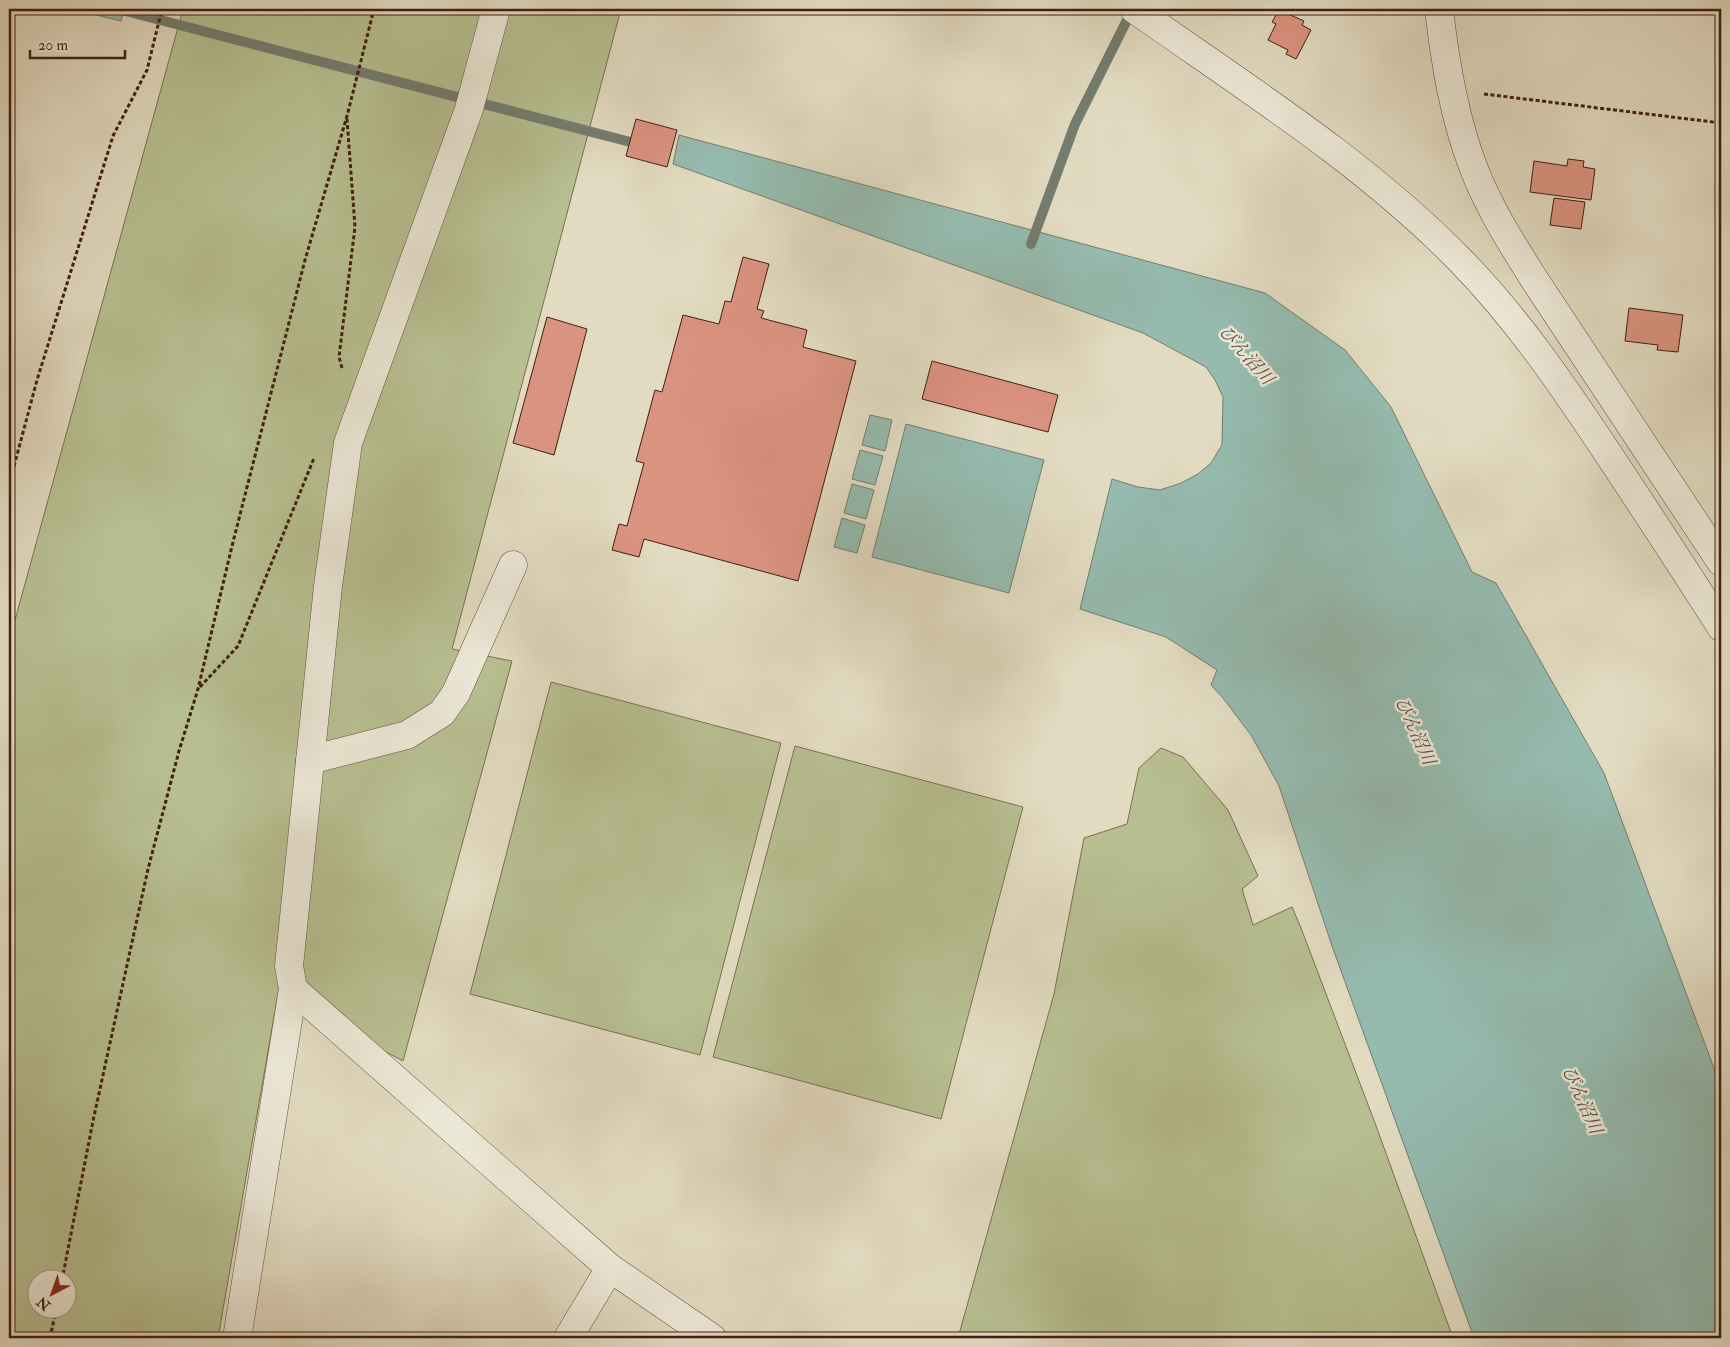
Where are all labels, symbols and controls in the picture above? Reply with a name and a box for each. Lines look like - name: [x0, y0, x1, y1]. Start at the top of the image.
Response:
- scale bar: [30, 28, 125, 60]
- text: 20 m: [38, 36, 68, 55]
- water label: びん沼川: [1214, 320, 1280, 391]
- water label: びん沼川: [1390, 693, 1441, 770]
- water label: びん沼川: [1557, 1062, 1608, 1139]
- north arrow: [28, 1270, 78, 1320]
- text: N: [33, 1293, 55, 1315]

